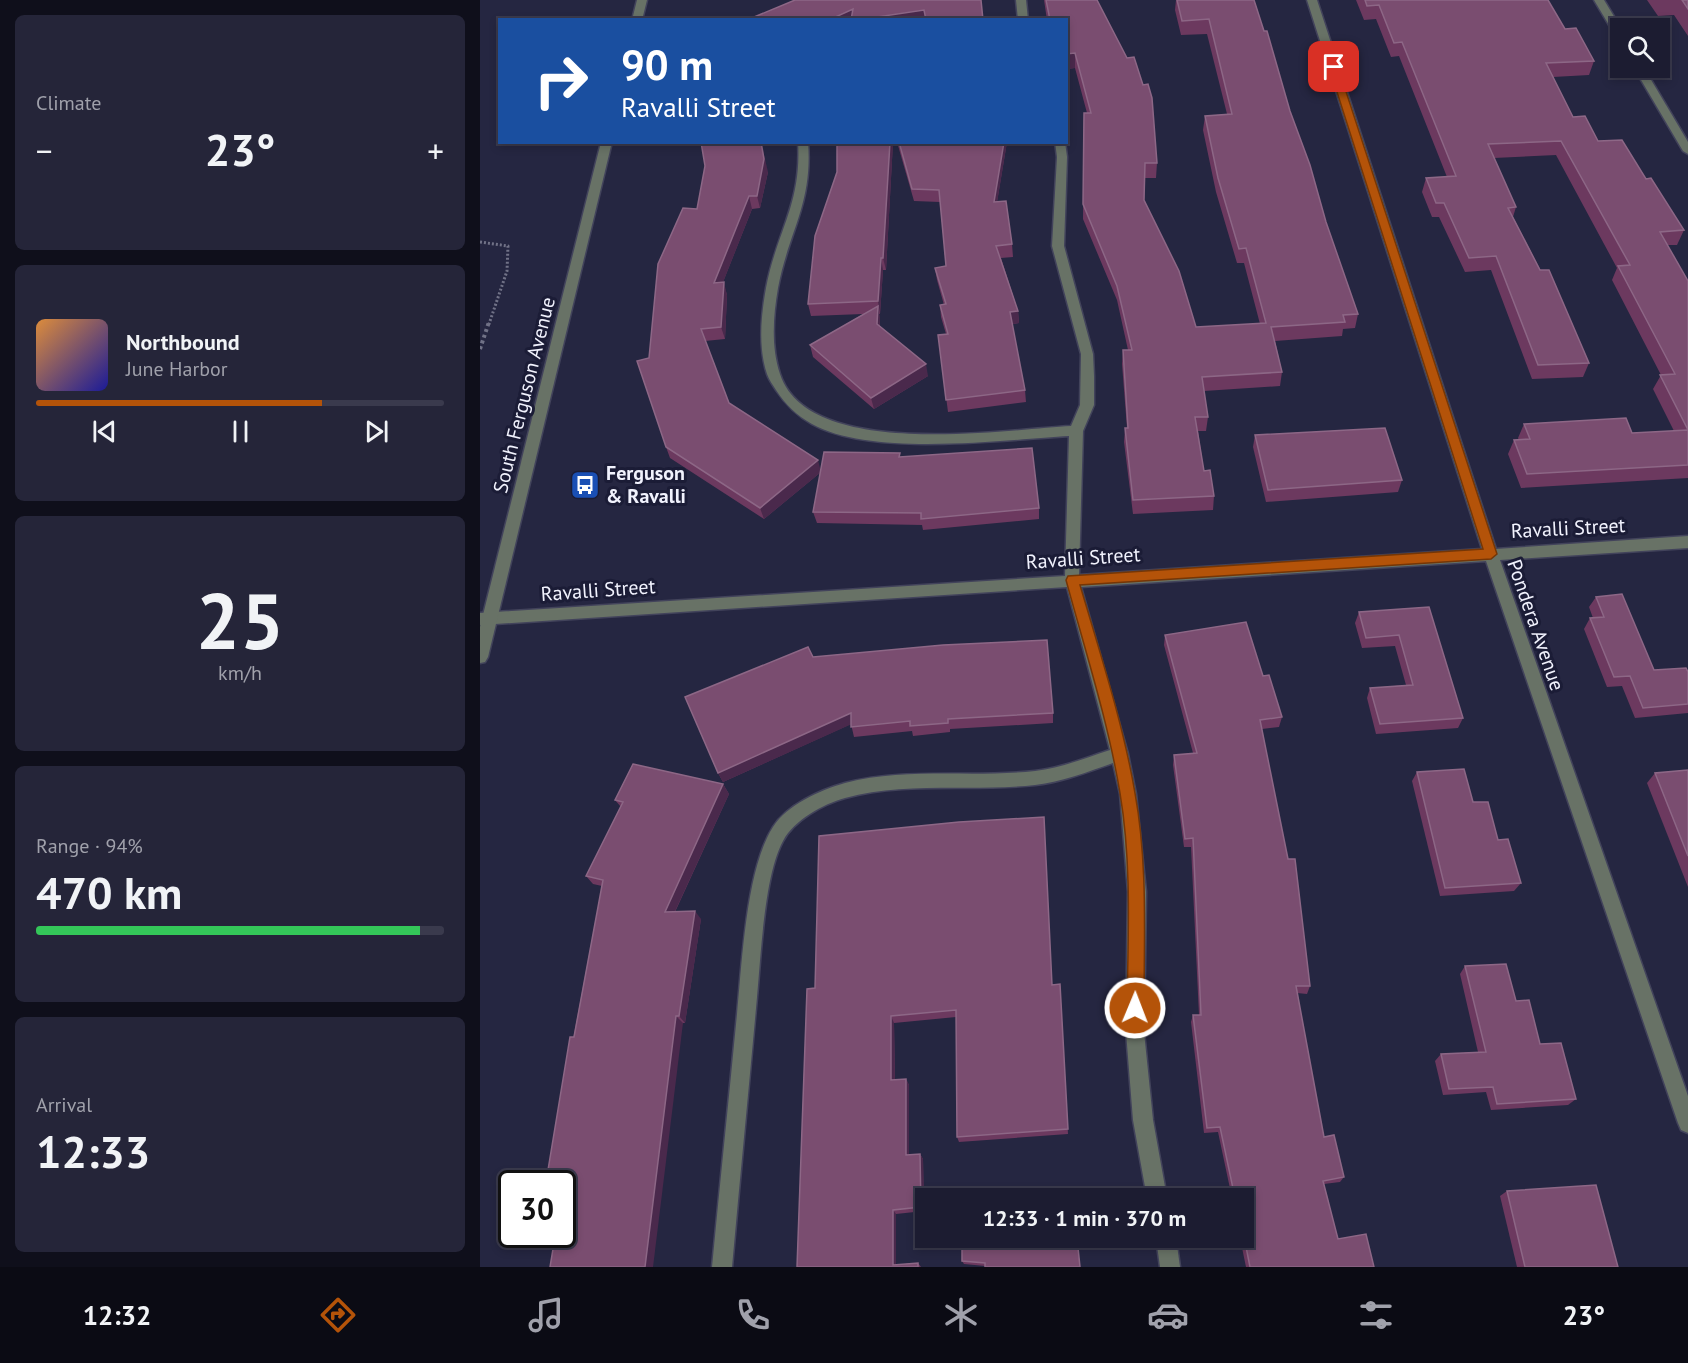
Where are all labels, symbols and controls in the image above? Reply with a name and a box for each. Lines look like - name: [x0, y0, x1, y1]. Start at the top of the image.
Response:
- map controls: [1610, 18, 1670, 78]
- button: search: [1610, 18, 1670, 78]
- text: 90 m: [621, 37, 713, 92]
- pin: [1308, 41, 1359, 92]
- icon: right: [522, 42, 600, 120]
- icon: arrive: [1317, 50, 1350, 83]
- text: Climate: [36, 90, 102, 116]
- text: Ravalli Street: [621, 90, 776, 124]
- text: 23°: [205, 120, 275, 178]
- text: −: [36, 129, 53, 172]
- text: +: [427, 129, 444, 172]
- street label: South Ferguson Avenue: [487, 294, 561, 496]
- text: Northbound: [126, 328, 240, 356]
- text: June Harbor: [126, 356, 228, 382]
- icon: previous: [88, 415, 121, 448]
- icon: pause: [224, 415, 257, 448]
- icon: next: [360, 415, 393, 448]
- place label: Ferguson & Ravalli: [606, 460, 686, 509]
- bus stop icon: Ferguson & Ravalli: [569, 469, 601, 501]
- street label: Ravalli Street: [1510, 512, 1626, 544]
- street label: Ravalli Street: [1025, 541, 1141, 575]
- street label: Pondera Avenue: [1501, 556, 1571, 694]
- text: 25: [196, 570, 284, 671]
- street label: Ravalli Street: [540, 573, 656, 607]
- text: km/h: [218, 660, 262, 686]
- text: Range · 94%: [36, 833, 143, 859]
- text: 470 km: [36, 863, 182, 921]
- position arrow: [1103, 976, 1167, 1040]
- text: Arrival: [36, 1092, 92, 1118]
- text: 12:33: [36, 1122, 150, 1180]
- speed limit sign: 30: [498, 1170, 576, 1248]
- text: 12:33 · 1 min · 370 m: [983, 1204, 1186, 1232]
- icon: directions: [317, 1294, 359, 1336]
- icon: music: [525, 1294, 567, 1336]
- icon: phone: [732, 1294, 774, 1336]
- icon: climate: [940, 1294, 982, 1336]
- icon: car: [1147, 1294, 1189, 1336]
- icon: filters: [1355, 1294, 1397, 1336]
- text: 12:32: [83, 1298, 151, 1332]
- text: 23°: [1563, 1298, 1605, 1332]

